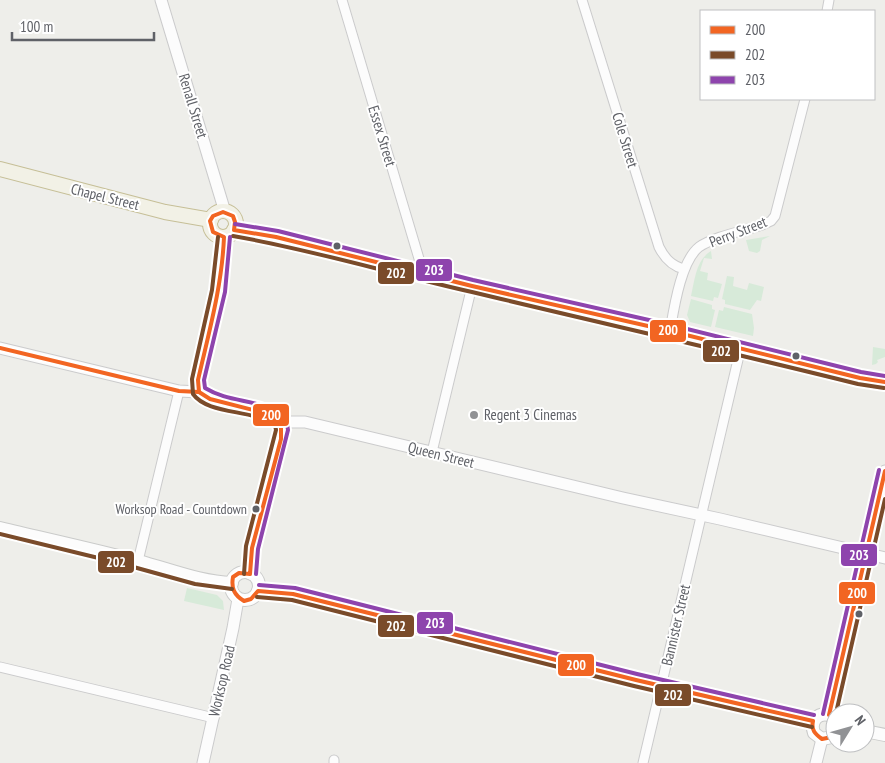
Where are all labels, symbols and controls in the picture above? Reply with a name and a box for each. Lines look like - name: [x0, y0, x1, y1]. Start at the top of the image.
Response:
- scale bar: [12, 10, 155, 42]
- legend: [700, 10, 875, 100]
- text: 100 m: [20, 17, 53, 36]
- text: 200: [745, 20, 766, 39]
- text: 202: [745, 45, 765, 64]
- text: 203: [745, 70, 765, 89]
- street label: Renall Street: [175, 71, 212, 140]
- street label: Essex Street: [364, 103, 401, 169]
- street label: Cole Street: [608, 110, 643, 170]
- street label: Chapel Street: [69, 179, 141, 214]
- street label: Perry Street: [706, 212, 769, 251]
- unlabelled marker: [332, 241, 342, 251]
- line badge: 203: [415, 258, 453, 282]
- line badge: 202: [377, 261, 415, 285]
- text: 203: [424, 261, 444, 279]
- text: 202: [386, 264, 406, 282]
- line badge: 200: [649, 319, 687, 343]
- text: 200: [658, 321, 678, 339]
- line badge: 202: [702, 339, 740, 363]
- text: 202: [711, 342, 731, 360]
- unlabelled marker: [791, 351, 801, 361]
- line badge: 200: [252, 403, 290, 427]
- place label: Regent 3 Cinemas: [484, 405, 577, 424]
- text: 200: [261, 406, 281, 424]
- marker: Regent 3 Cinemas: [468, 409, 480, 421]
- street label: Queen Street: [406, 437, 476, 472]
- place label: Worksop Road - Countdown: [116, 500, 247, 518]
- marker: Worksop Road - Countdown: [251, 504, 261, 514]
- line badge: 203: [840, 543, 878, 567]
- text: 203: [849, 546, 869, 564]
- line badge: 202: [97, 550, 135, 574]
- text: 202: [106, 553, 126, 571]
- line badge: 200: [838, 581, 876, 605]
- street label: Bannister Street: [657, 582, 694, 668]
- text: 200: [847, 584, 867, 602]
- unlabelled marker: [854, 609, 864, 619]
- line badge: 203: [416, 611, 454, 635]
- line badge: 202: [377, 614, 415, 638]
- text: 203: [425, 614, 445, 632]
- text: 202: [386, 617, 406, 635]
- street label: Worksop Road: [204, 643, 239, 718]
- line badge: 200: [557, 653, 595, 677]
- text: 200: [566, 656, 586, 674]
- line badge: 202: [654, 683, 692, 707]
- text: 202: [663, 686, 683, 704]
- north arrow: [825, 703, 875, 753]
- text: N: [851, 712, 870, 729]

